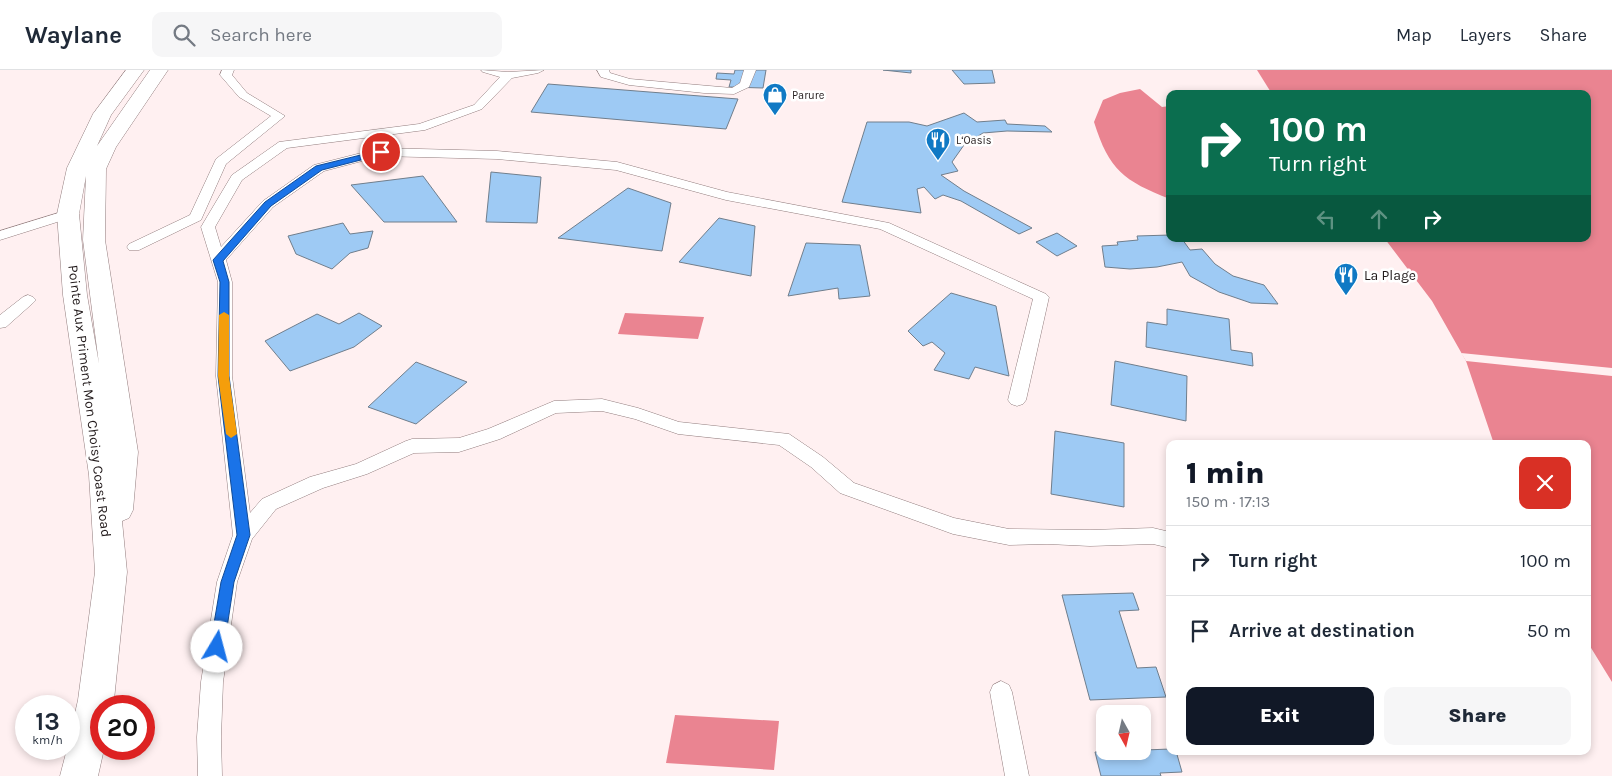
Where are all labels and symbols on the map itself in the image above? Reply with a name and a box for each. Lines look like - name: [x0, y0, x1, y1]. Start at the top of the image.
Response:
- shop icon: Parure: [762, 82, 788, 116]
- place label: Parure: [792, 89, 825, 102]
- restaurant icon: L‘Oasis: [925, 127, 951, 161]
- pin: [360, 131, 402, 173]
- place label: L‘Oasis: [956, 134, 992, 147]
- restaurant icon: La Plage: [1333, 262, 1359, 296]
- street label: Pointe Aux Priment Mon Choisy Coast Road: [64, 264, 115, 538]
- place label: La Plage: [1364, 267, 1416, 284]
- position arrow: [190, 620, 242, 672]
- speed limit sign: 20: [90, 695, 155, 760]
- north arrow: [1096, 705, 1151, 760]

